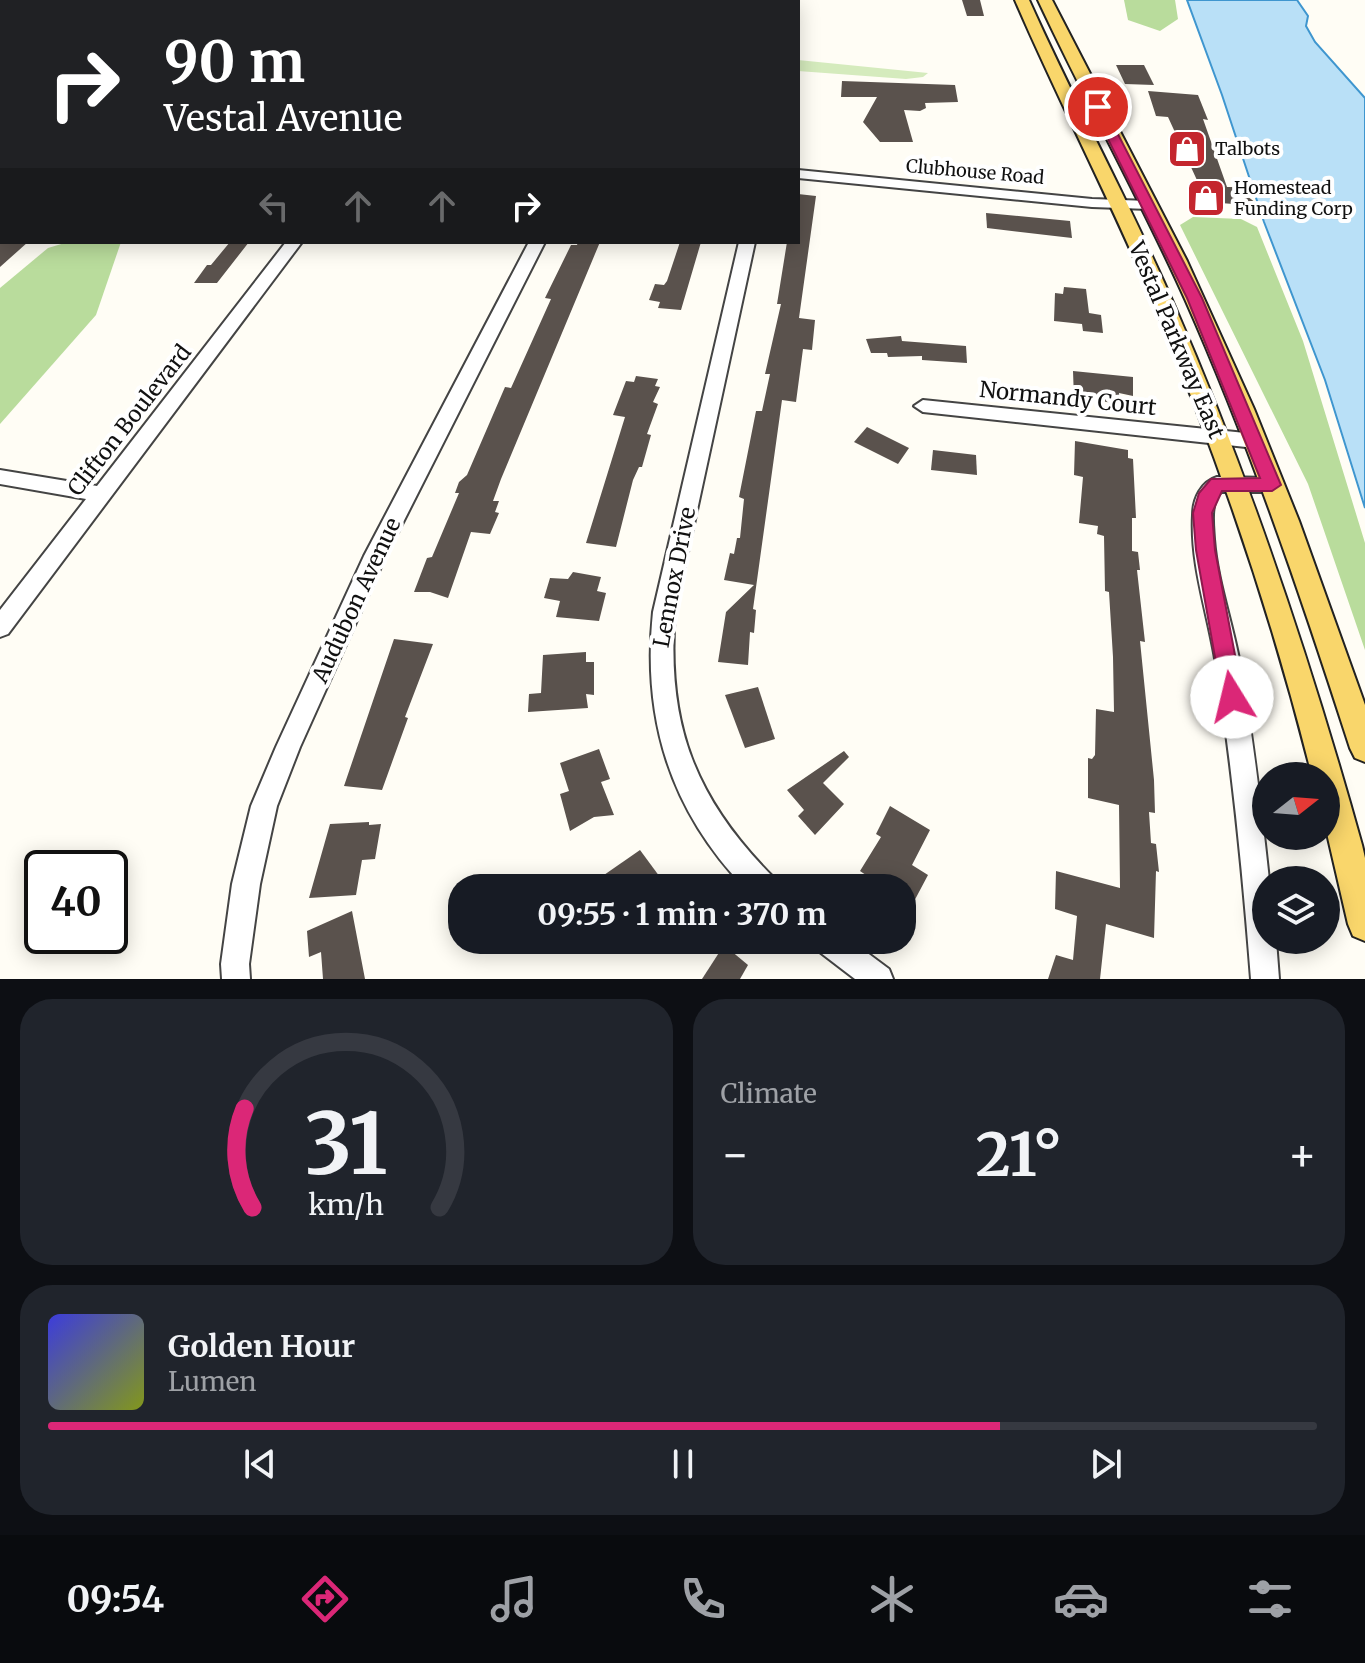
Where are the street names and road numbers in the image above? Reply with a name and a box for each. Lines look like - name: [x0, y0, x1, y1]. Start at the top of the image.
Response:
- street label: Clubhouse Road: [905, 154, 1045, 189]
- street label: Vestal Parkway East: [1122, 236, 1231, 443]
- street label: Clifton Boulevard: [61, 339, 197, 501]
- street label: Normandy Court: [978, 375, 1158, 421]
- street label: Lennox Drive: [647, 504, 701, 650]
- street label: Audubon Avenue: [305, 513, 406, 688]

